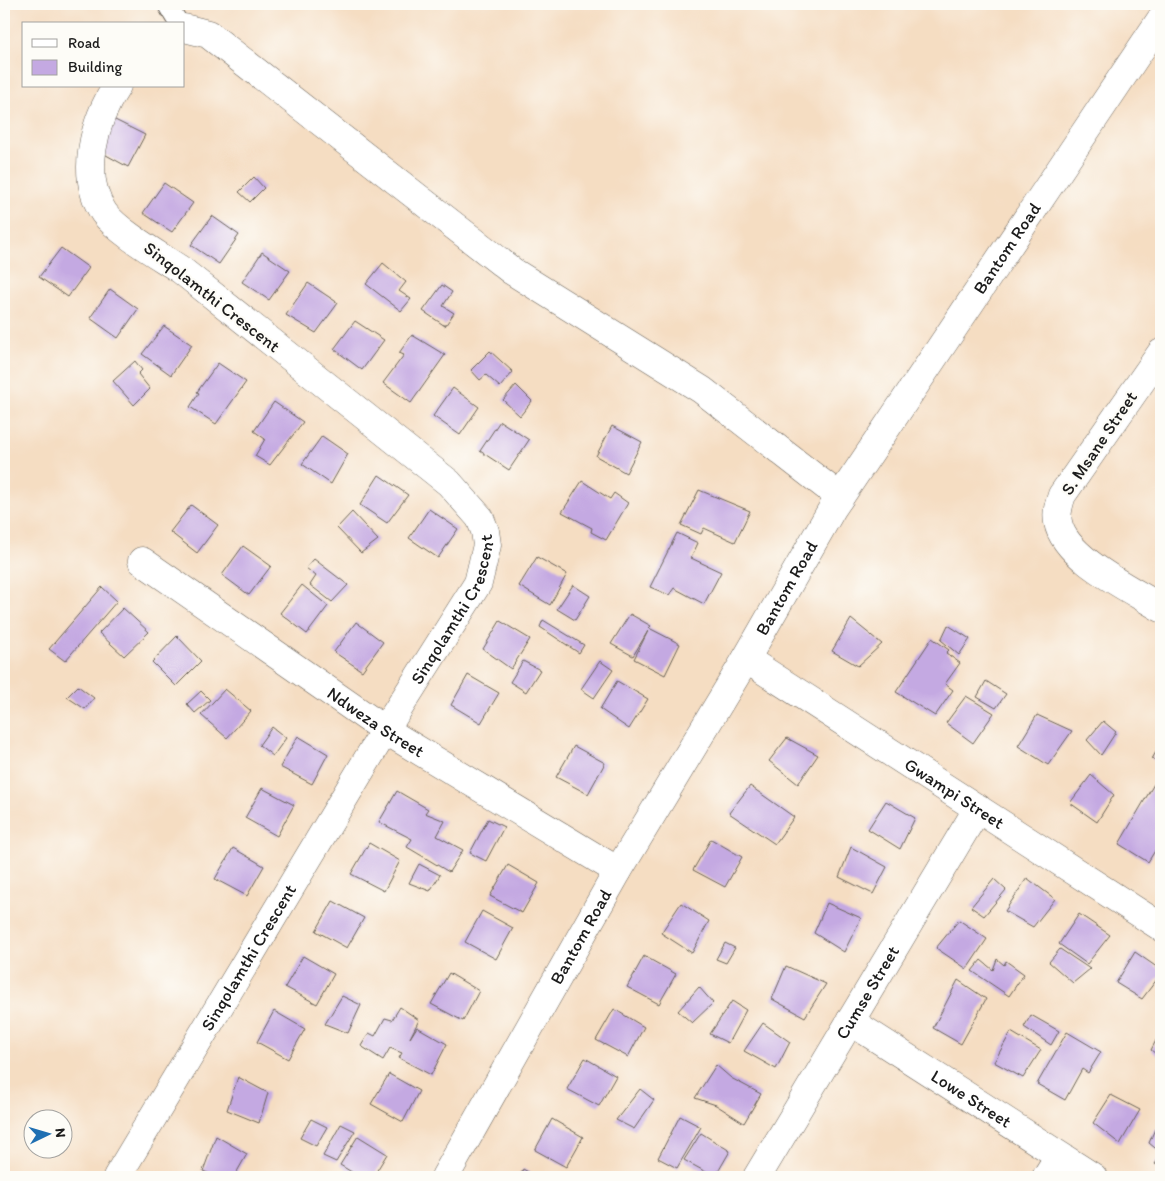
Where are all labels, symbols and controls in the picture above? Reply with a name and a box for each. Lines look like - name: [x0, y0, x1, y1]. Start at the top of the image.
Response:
- legend: [22, 22, 185, 88]
- text: Road: [68, 34, 101, 52]
- text: Building: [68, 58, 122, 76]
- street label: Bantom Road: [968, 198, 1046, 298]
- street label: Sinqolamthi Crescent: [139, 237, 285, 357]
- street label: S. Msane Street: [1056, 387, 1142, 499]
- street label: Sinqolamthi Crescent: [406, 533, 499, 688]
- street label: Bantom Road: [751, 537, 823, 639]
- street label: Ndweza Street: [323, 682, 429, 762]
- street label: Gwampi Street: [900, 753, 1009, 834]
- street label: Sinqolamthi Crescent: [196, 880, 301, 1035]
- street label: Bantom Road: [545, 885, 616, 988]
- street label: Cumse Street: [831, 942, 904, 1043]
- street label: Lowe Street: [927, 1065, 1016, 1133]
- north arrow: [22, 1108, 72, 1158]
- text: N: [52, 1127, 69, 1138]

